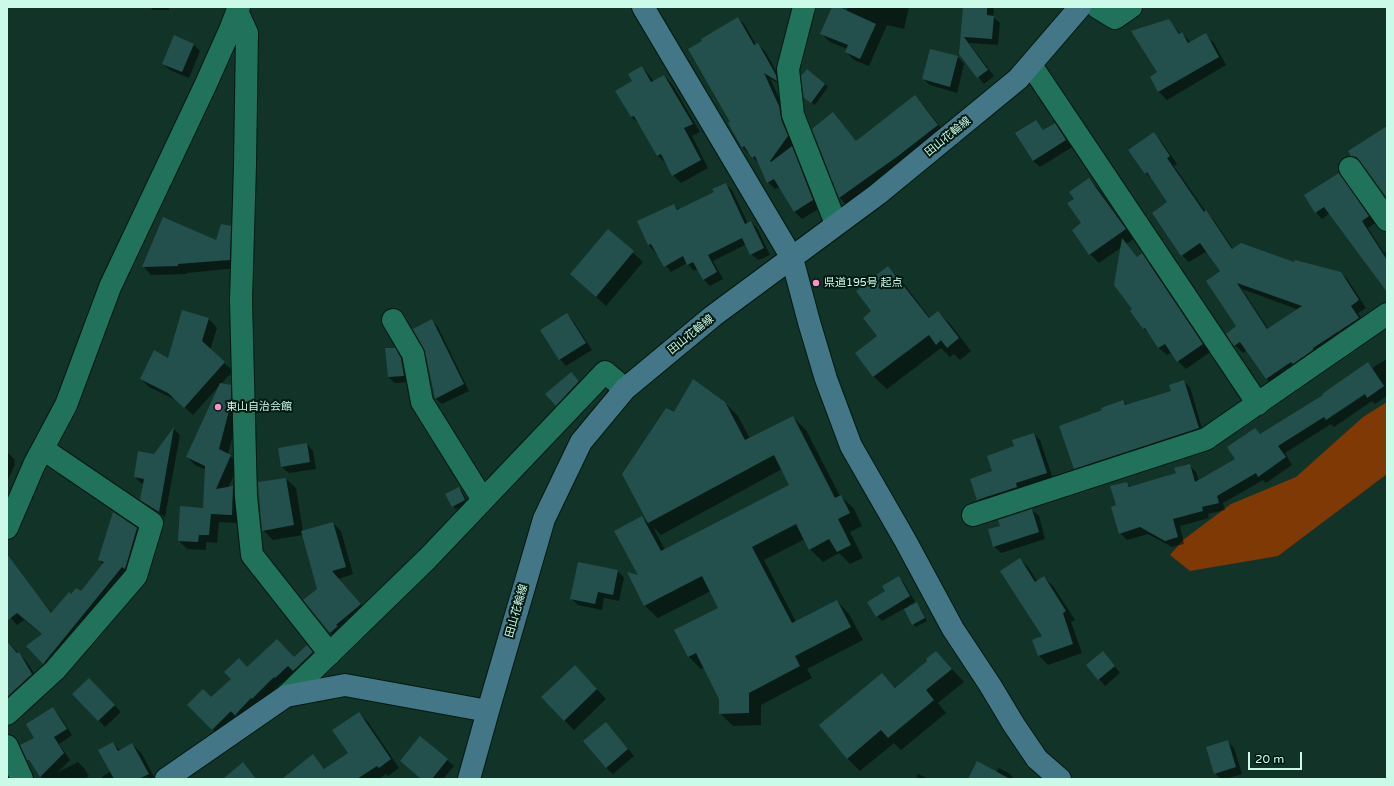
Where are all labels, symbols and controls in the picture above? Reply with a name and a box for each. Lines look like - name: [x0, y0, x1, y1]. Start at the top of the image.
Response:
- street label: 田山花輪線: [922, 115, 974, 159]
- place label: 県道195号 起点: [824, 276, 903, 290]
- marker: 県道195号 起点: [811, 278, 821, 288]
- street label: 田山花輪線: [665, 313, 717, 357]
- place label: 東山自治会館: [226, 400, 292, 414]
- marker: 東山自治会館: [213, 402, 223, 412]
- street label: 田山花輪線: [503, 583, 531, 639]
- scale bar: [1250, 744, 1304, 770]
- text: 20 m: [1255, 752, 1284, 766]

